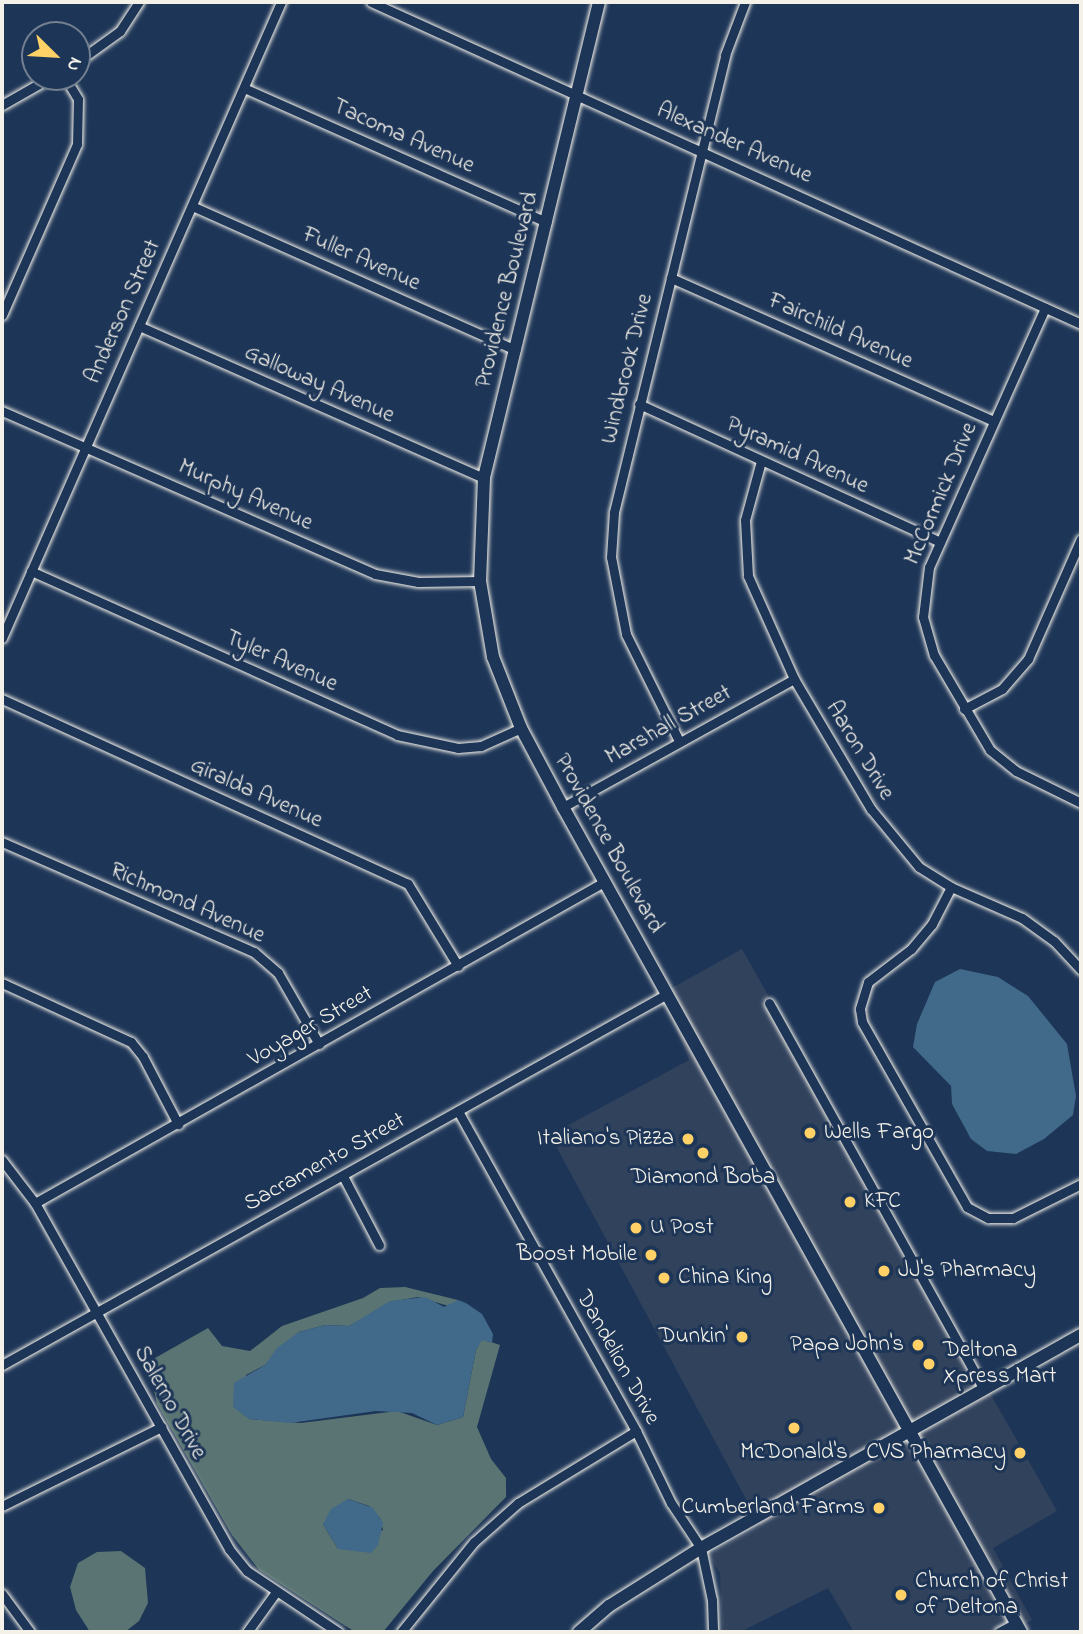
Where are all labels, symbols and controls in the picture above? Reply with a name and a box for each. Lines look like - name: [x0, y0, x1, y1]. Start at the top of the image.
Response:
- north arrow: [21, 21, 91, 91]
- text: N: [59, 53, 89, 75]
- street label: Tacoma Avenue: [328, 93, 478, 181]
- street label: Alexander Avenue: [652, 97, 816, 191]
- street label: Providence Boulevard: [470, 189, 546, 391]
- street label: Fuller Avenue: [298, 222, 424, 298]
- street label: Anderson Street: [80, 236, 168, 388]
- street label: Fairchild Avenue: [764, 288, 916, 376]
- street label: Windbrook Drive: [596, 291, 660, 447]
- street label: Galloway Avenue: [240, 340, 398, 430]
- street label: Pyramid Avenue: [722, 411, 872, 501]
- street label: McCormick Drive: [900, 419, 984, 569]
- street label: Murphy Avenue: [174, 454, 316, 538]
- street label: Tyler Avenue: [221, 625, 341, 699]
- street label: Marshall Street: [601, 680, 737, 772]
- street label: Aaron Drive: [819, 696, 899, 806]
- street label: Providence Boulevard: [547, 749, 669, 939]
- street label: Giralda Avenue: [186, 753, 326, 835]
- street label: Richmond Avenue: [105, 858, 269, 950]
- street label: Voyager Street: [244, 980, 378, 1074]
- street label: Sacramento Street: [240, 1107, 410, 1219]
- place label: Wells Fargo: [824, 1119, 934, 1147]
- place label: Italiano's Pizza: [537, 1125, 674, 1153]
- marker: Wells Fargo: [802, 1125, 818, 1141]
- marker: Italiano's Pizza: [680, 1131, 696, 1147]
- marker: Diamond Boba: [695, 1145, 711, 1161]
- place label: Diamond Boba: [631, 1164, 775, 1192]
- place label: KFC: [864, 1188, 901, 1216]
- marker: KFC: [842, 1194, 858, 1210]
- place label: U Post: [650, 1214, 714, 1242]
- marker: U Post: [628, 1220, 644, 1236]
- place label: Boost Mobile: [517, 1241, 637, 1269]
- marker: Boost Mobile: [643, 1247, 659, 1263]
- place label: JJ's Pharmacy: [898, 1257, 1036, 1285]
- marker: JJ's Pharmacy: [876, 1263, 892, 1279]
- place label: China King: [678, 1264, 772, 1292]
- marker: China King: [656, 1270, 672, 1286]
- street label: Dandelion Drive: [569, 1286, 665, 1430]
- place label: Dunkin': [659, 1323, 728, 1351]
- marker: Dunkin': [734, 1329, 750, 1345]
- place label: Papa John's: [790, 1331, 904, 1359]
- marker: Papa John's: [910, 1337, 926, 1353]
- place label: Deltona Xpress Mart: [943, 1337, 1057, 1391]
- street label: Salerno Drive: [126, 1341, 212, 1465]
- marker: Deltona Xpress Mart: [921, 1356, 937, 1372]
- marker: McDonald's: [786, 1420, 802, 1436]
- place label: McDonald's: [740, 1439, 848, 1467]
- place label: CVS Pharmacy: [866, 1439, 1006, 1467]
- marker: CVS Pharmacy: [1012, 1445, 1028, 1461]
- place label: Cumberland Farms: [682, 1494, 865, 1522]
- marker: Cumberland Farms: [871, 1500, 887, 1516]
- place label: Church of Christ of Deltona: [915, 1568, 1068, 1622]
- marker: Church of Christ of Deltona: [893, 1587, 909, 1603]

